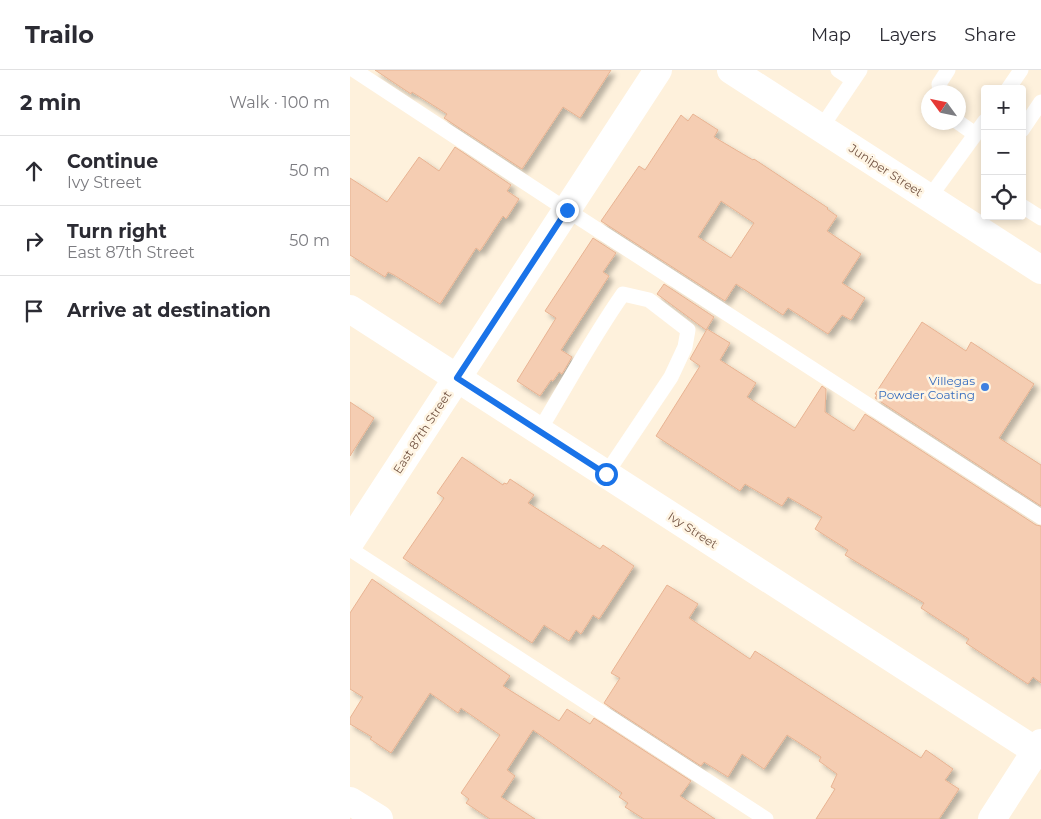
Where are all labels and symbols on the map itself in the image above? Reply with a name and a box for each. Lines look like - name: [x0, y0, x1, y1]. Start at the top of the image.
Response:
- north arrow: [921, 85, 966, 130]
- street label: Juniper Street: [845, 140, 926, 200]
- route end: [556, 199, 579, 222]
- place label: Villegas Powder Coating: [878, 373, 975, 402]
- marker: Villegas Powder Coating: [979, 381, 991, 393]
- street label: East 87th Street: [390, 388, 454, 476]
- route start: [595, 463, 618, 486]
- street label: Ivy Street: [665, 508, 721, 552]

